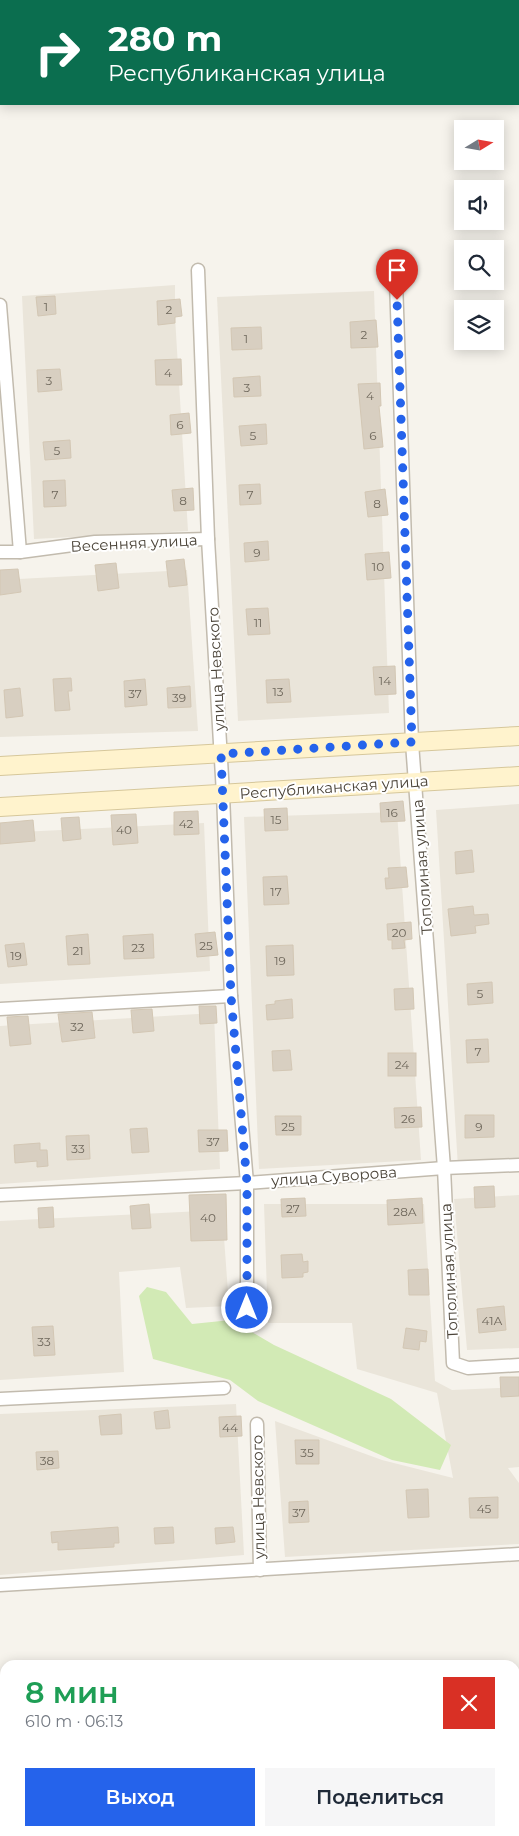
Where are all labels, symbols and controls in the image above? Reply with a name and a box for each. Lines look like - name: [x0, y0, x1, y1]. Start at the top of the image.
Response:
- text: 280 m: [108, 17, 222, 60]
- icon: right: [25, 20, 90, 85]
- text: Республиканская улица: [108, 60, 386, 87]
- north arrow: [454, 120, 504, 170]
- map controls: [454, 120, 504, 350]
- button: sound: [454, 180, 504, 230]
- button: search: [454, 240, 504, 290]
- pin: [376, 249, 418, 300]
- icon: arrive: [383, 256, 411, 284]
- house number: 1: [44, 299, 48, 314]
- button: layers: [454, 300, 504, 350]
- house number: 2: [166, 302, 173, 317]
- house number: 2: [361, 327, 368, 342]
- house number: 1: [244, 331, 248, 346]
- house number: 4: [164, 365, 172, 380]
- house number: 3: [46, 373, 53, 388]
- house number: 3: [244, 380, 251, 395]
- house number: 4: [366, 388, 374, 403]
- house number: 6: [176, 417, 184, 432]
- house number: 5: [250, 428, 257, 443]
- house number: 6: [369, 428, 377, 443]
- house number: 5: [54, 443, 61, 458]
- house number: 7: [51, 487, 59, 502]
- house number: 7: [246, 487, 254, 502]
- house number: 8: [179, 493, 187, 508]
- house number: 8: [373, 496, 381, 511]
- street label: Весенняя улица: [70, 530, 198, 556]
- house number: 9: [253, 545, 261, 560]
- house number: 10: [372, 559, 384, 574]
- street label: улица Невского: [203, 606, 229, 733]
- house number: 11: [254, 615, 262, 630]
- house number: 14: [379, 673, 391, 688]
- house number: 13: [272, 684, 284, 699]
- house number: 37: [128, 686, 142, 701]
- house number: 39: [172, 690, 186, 705]
- street label: Республиканская улица: [239, 771, 429, 803]
- street label: Тополиная улица: [408, 799, 436, 935]
- house number: 16: [386, 805, 398, 820]
- house number: 15: [270, 812, 282, 827]
- house number: 42: [179, 816, 194, 831]
- house number: 40: [116, 822, 132, 837]
- house number: 17: [270, 884, 282, 899]
- house number: 20: [392, 925, 406, 940]
- house number: 25: [199, 938, 213, 953]
- house number: 23: [131, 940, 145, 955]
- house number: 21: [72, 943, 84, 958]
- house number: 19: [10, 948, 22, 963]
- house number: 19: [274, 953, 286, 968]
- house number: 5: [477, 986, 484, 1001]
- house number: 32: [70, 1019, 84, 1034]
- house number: 7: [474, 1044, 482, 1059]
- house number: 24: [395, 1057, 409, 1072]
- house number: 26: [401, 1111, 415, 1126]
- house number: 25: [281, 1119, 295, 1134]
- house number: 9: [475, 1119, 483, 1134]
- house number: 37: [206, 1134, 220, 1149]
- house number: 33: [71, 1141, 85, 1156]
- street label: улица Суворова: [269, 1162, 398, 1190]
- house number: 27: [286, 1201, 300, 1216]
- street label: Тополиная улица: [436, 1203, 462, 1339]
- house number: 28А: [393, 1204, 417, 1219]
- house number: 40: [200, 1210, 216, 1225]
- position arrow: [220, 1281, 272, 1333]
- house number: 41А: [482, 1313, 503, 1328]
- house number: 33: [37, 1334, 51, 1349]
- house number: 44: [222, 1420, 238, 1435]
- street label: улица Невского: [247, 1435, 269, 1560]
- house number: 35: [300, 1445, 314, 1460]
- house number: 38: [40, 1453, 55, 1468]
- house number: 45: [477, 1501, 492, 1516]
- house number: 37: [292, 1505, 306, 1520]
- text: 8 мин: [25, 1674, 119, 1711]
- button: close: [443, 1677, 495, 1729]
- text: 610 m · 06:13: [25, 1712, 123, 1731]
- button: Выход: [25, 1768, 255, 1826]
- button: Поделиться: [265, 1768, 495, 1826]

